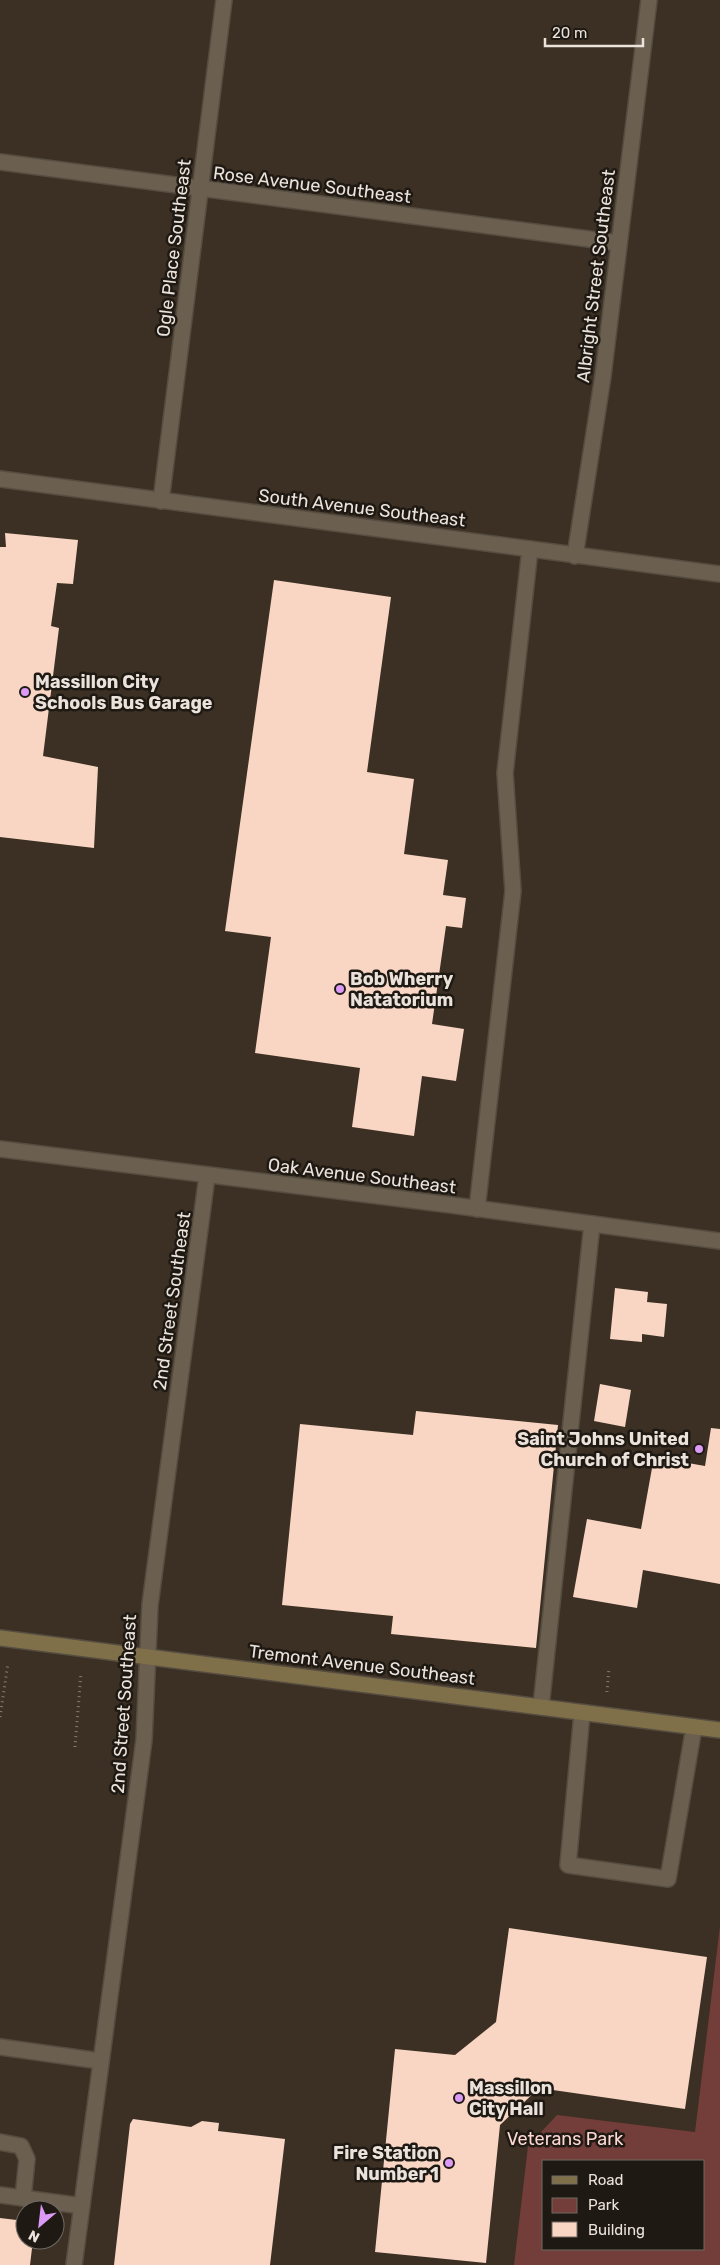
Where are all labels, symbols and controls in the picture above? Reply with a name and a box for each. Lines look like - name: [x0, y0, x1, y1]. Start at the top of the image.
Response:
- scale bar: [545, 15, 642, 47]
- text: 20 m: [552, 24, 587, 42]
- street label: Ogle Place Southeast: [152, 158, 196, 338]
- street label: Rose Avenue Southeast: [212, 162, 412, 208]
- street label: Albright Street Southeast: [572, 168, 620, 384]
- street label: South Avenue Southeast: [257, 484, 467, 532]
- place label: Massillon City Schools Bus Garage: [35, 671, 213, 714]
- marker: Massillon City Schools Bus Garage: [19, 686, 31, 698]
- place label: Bob Wherry Natatorium: [350, 968, 453, 1011]
- marker: Bob Wherry Natatorium: [334, 983, 346, 995]
- street label: Oak Avenue Southeast: [267, 1154, 457, 1198]
- street label: 2nd Street Southeast: [149, 1211, 195, 1391]
- place label: Saint Johns United Church of Christ: [517, 1428, 689, 1471]
- marker: Saint Johns United Church of Christ: [693, 1443, 705, 1455]
- street label: 2nd Street Southeast: [107, 1614, 141, 1794]
- street label: Tremont Avenue Southeast: [248, 1640, 476, 1690]
- place label: Massillon City Hall: [469, 2077, 552, 2120]
- marker: Massillon City Hall: [453, 2092, 465, 2104]
- park label: Veterans Park: [507, 2128, 624, 2150]
- place label: Fire Station Number 1: [333, 2142, 439, 2185]
- marker: Fire Station Number 1: [443, 2157, 455, 2169]
- legend: [542, 2160, 705, 2250]
- text: Road: [588, 2171, 624, 2189]
- text: Park: [588, 2196, 619, 2214]
- north arrow: [15, 2200, 65, 2250]
- text: Building: [588, 2221, 645, 2239]
- text: N: [26, 2226, 43, 2246]

